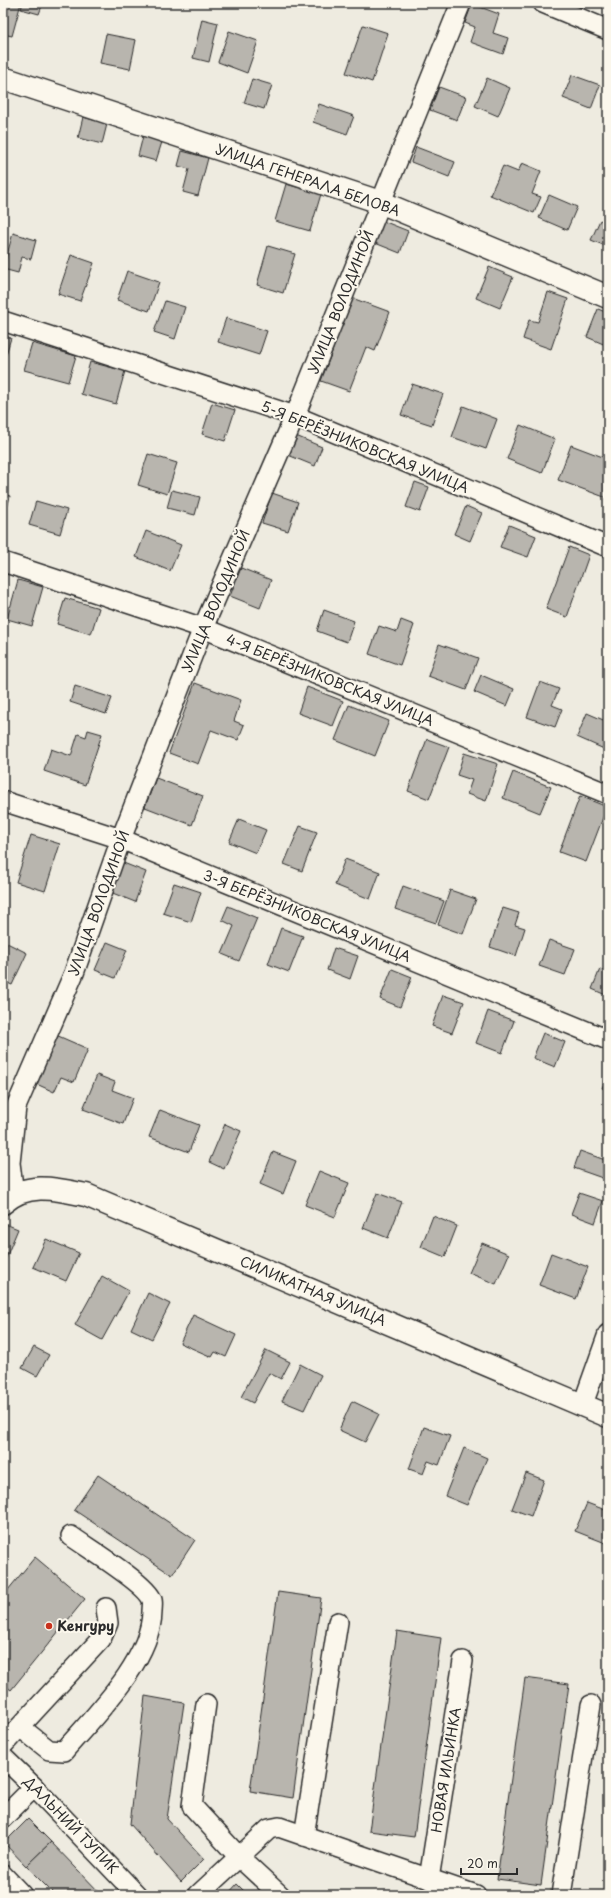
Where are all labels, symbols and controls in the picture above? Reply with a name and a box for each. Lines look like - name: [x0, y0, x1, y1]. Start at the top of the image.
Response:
- street label: УЛИЦА ГЕНЕРАЛА БЕЛОВА: [213, 138, 403, 221]
- street label: УЛИЦА ВОЛОДИНОЙ: [302, 227, 379, 377]
- street label: 5-Я БЕРЁЗНИКОВСКАЯ УЛИЦА: [258, 395, 472, 498]
- street label: УЛИЦА ВОЛОДИНОЙ: [176, 526, 255, 675]
- street label: 4-Я БЕРЁЗНИКОВСКАЯ УЛИЦА: [223, 628, 438, 731]
- street label: УЛИЦА ВОЛОДИНОЙ: [63, 827, 135, 978]
- street label: 3-Я БЕРЁЗНИКОВСКАЯ УЛИЦА: [200, 864, 415, 967]
- street label: СИЛИКАТНАЯ УЛИЦА: [237, 1250, 390, 1331]
- place label: Кенгуру: [57, 1615, 114, 1636]
- marker: Кенгуру: [44, 1621, 54, 1631]
- street label: НОВАЯ ИЛЬИНКА: [425, 1705, 466, 1834]
- street label: ДАЛЬНИЙ ТУПИК: [19, 1770, 124, 1878]
- scale bar: [461, 1850, 517, 1876]
- text: 20 m: [467, 1854, 498, 1872]

